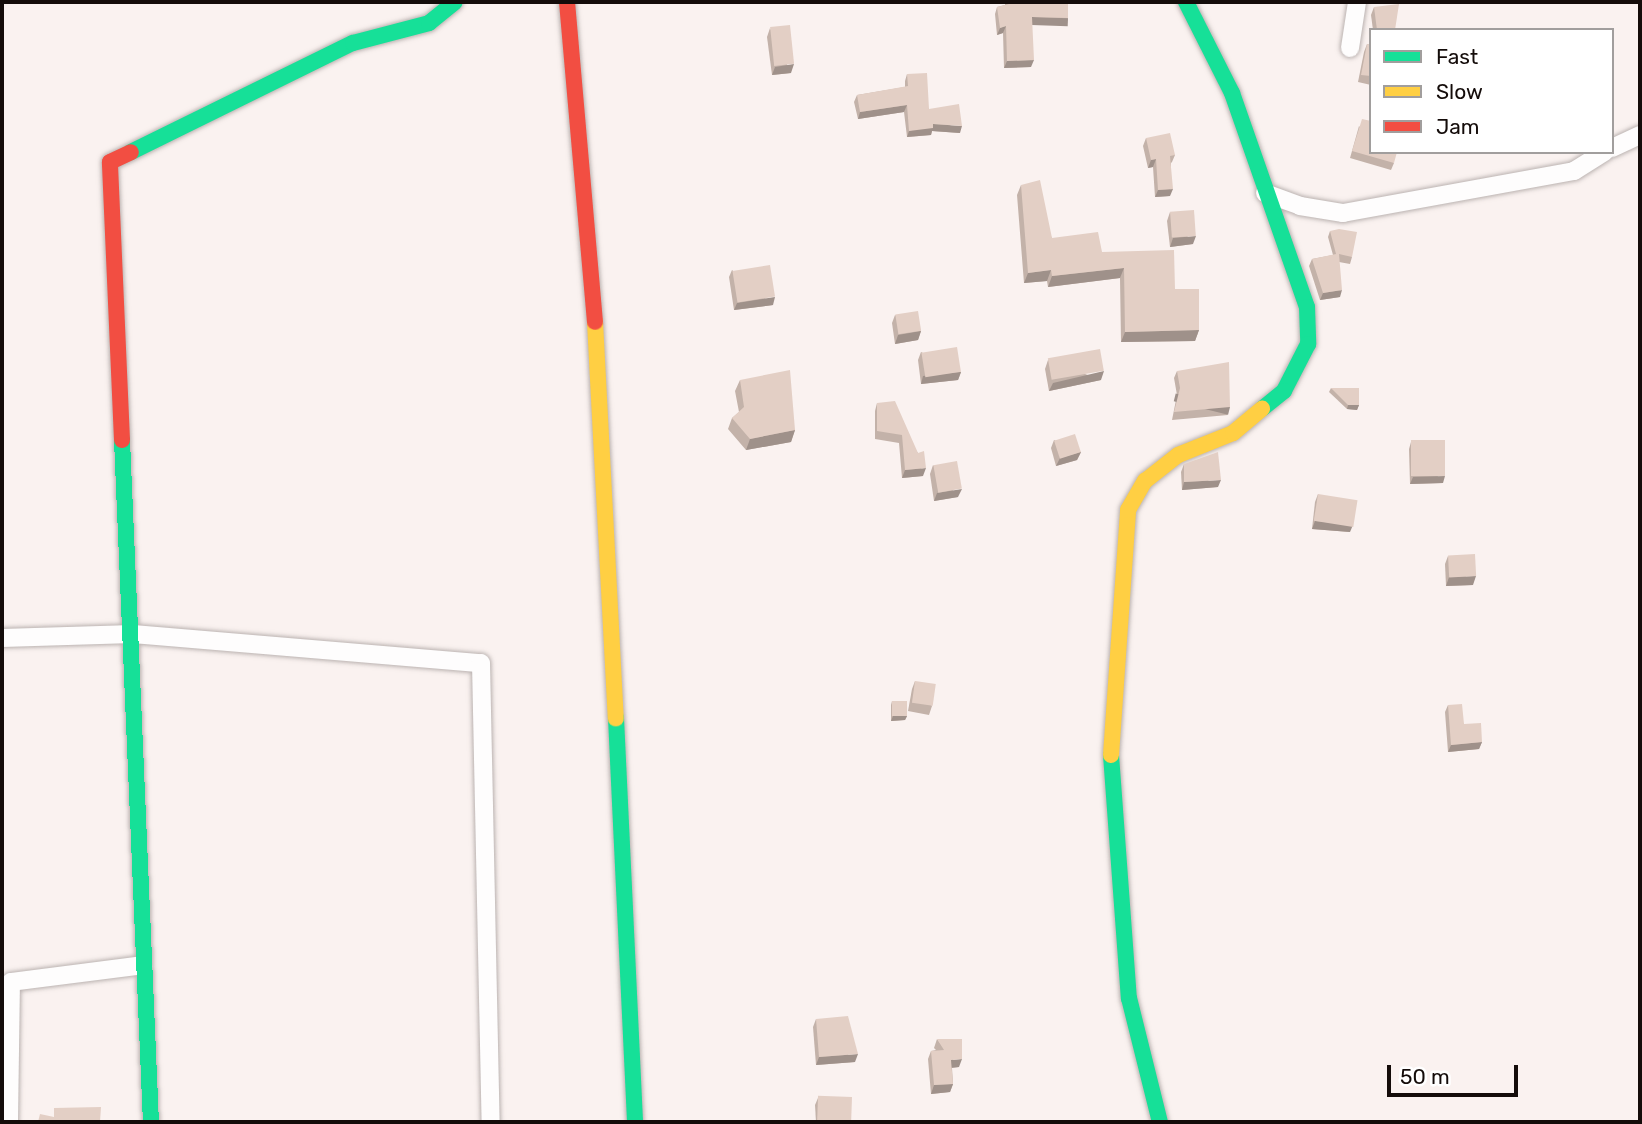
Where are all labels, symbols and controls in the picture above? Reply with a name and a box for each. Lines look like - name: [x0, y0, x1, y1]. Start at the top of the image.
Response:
- legend: [1369, 28, 1614, 154]
- text: Fast: [1436, 44, 1478, 69]
- text: Slow: [1436, 79, 1483, 104]
- text: Jam: [1436, 114, 1480, 139]
- scale bar: [1390, 1050, 1521, 1094]
- text: 50 m: [1400, 1064, 1450, 1089]

